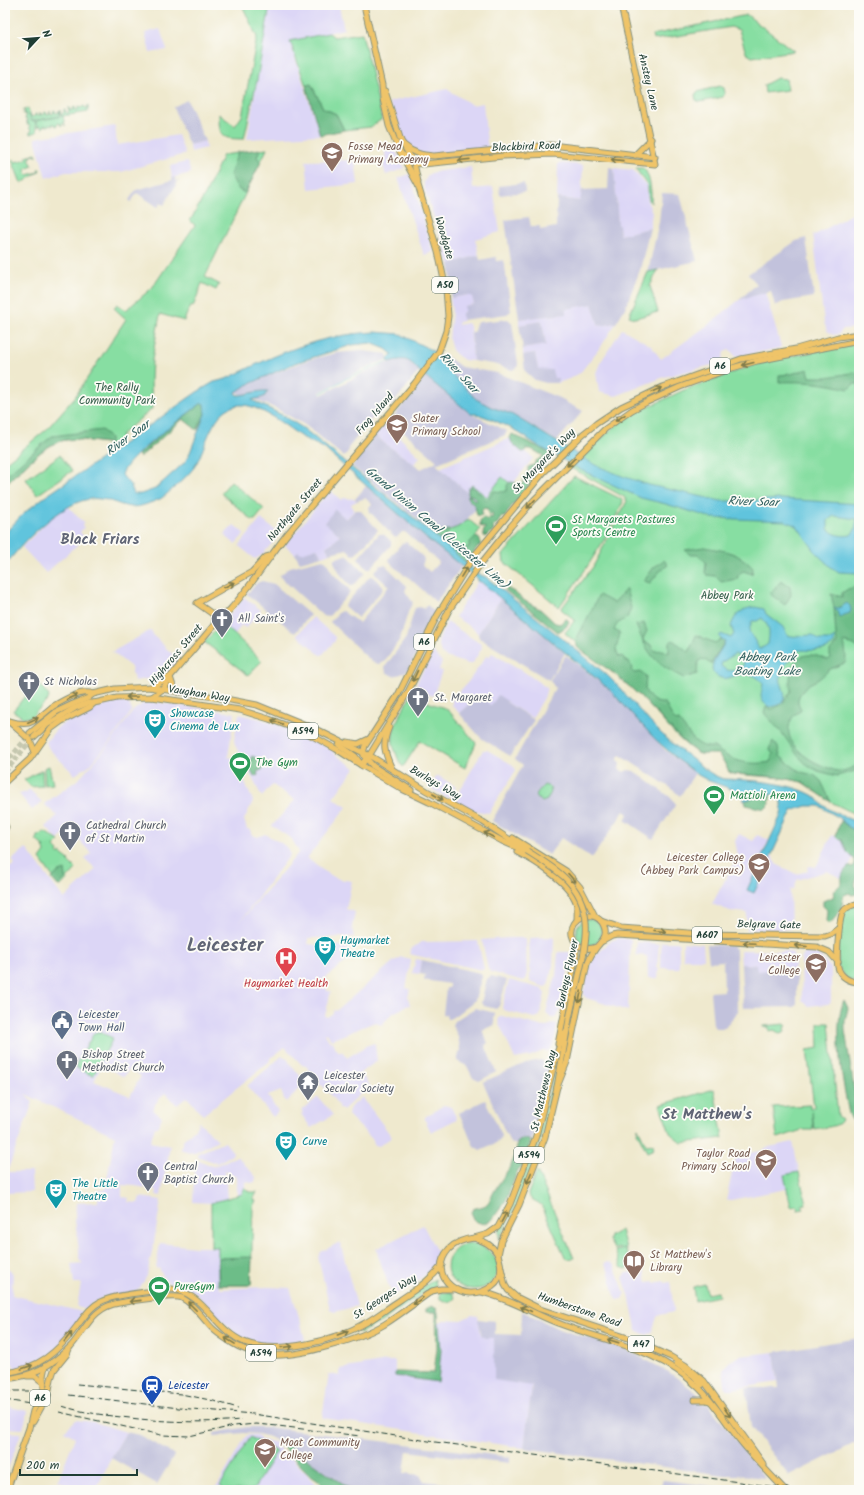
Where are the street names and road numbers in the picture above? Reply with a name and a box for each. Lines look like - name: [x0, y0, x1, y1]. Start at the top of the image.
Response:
- street label: Anstey Lane: [633, 52, 663, 112]
- street label: Blackbird Road: [491, 137, 561, 157]
- street label: Woodgate: [429, 215, 459, 262]
- road number: A50: [432, 277, 458, 293]
- road number: A6: [710, 358, 730, 374]
- street label: Frog Island: [351, 388, 399, 439]
- street label: St Margaret's Way: [508, 424, 581, 498]
- street label: Northgate Street: [263, 474, 327, 546]
- street label: Highcross Street: [145, 619, 208, 690]
- road number: A6: [414, 634, 434, 650]
- street label: Vaughan Way: [167, 680, 232, 708]
- road number: A594: [288, 723, 318, 739]
- street label: Burleys Way: [406, 761, 465, 805]
- street label: Belgrave Gate: [737, 915, 801, 935]
- road number: A607: [692, 927, 722, 943]
- street label: Burleys Flyover: [552, 937, 584, 1010]
- street label: St Matthews Way: [526, 1048, 562, 1134]
- road number: A594: [514, 1147, 544, 1163]
- street label: St Georges Way: [349, 1269, 421, 1324]
- street label: Humberstone Road: [535, 1287, 624, 1333]
- road number: A47: [628, 1336, 654, 1352]
- road number: A594: [246, 1345, 276, 1361]
- road number: A6: [30, 1390, 50, 1406]

